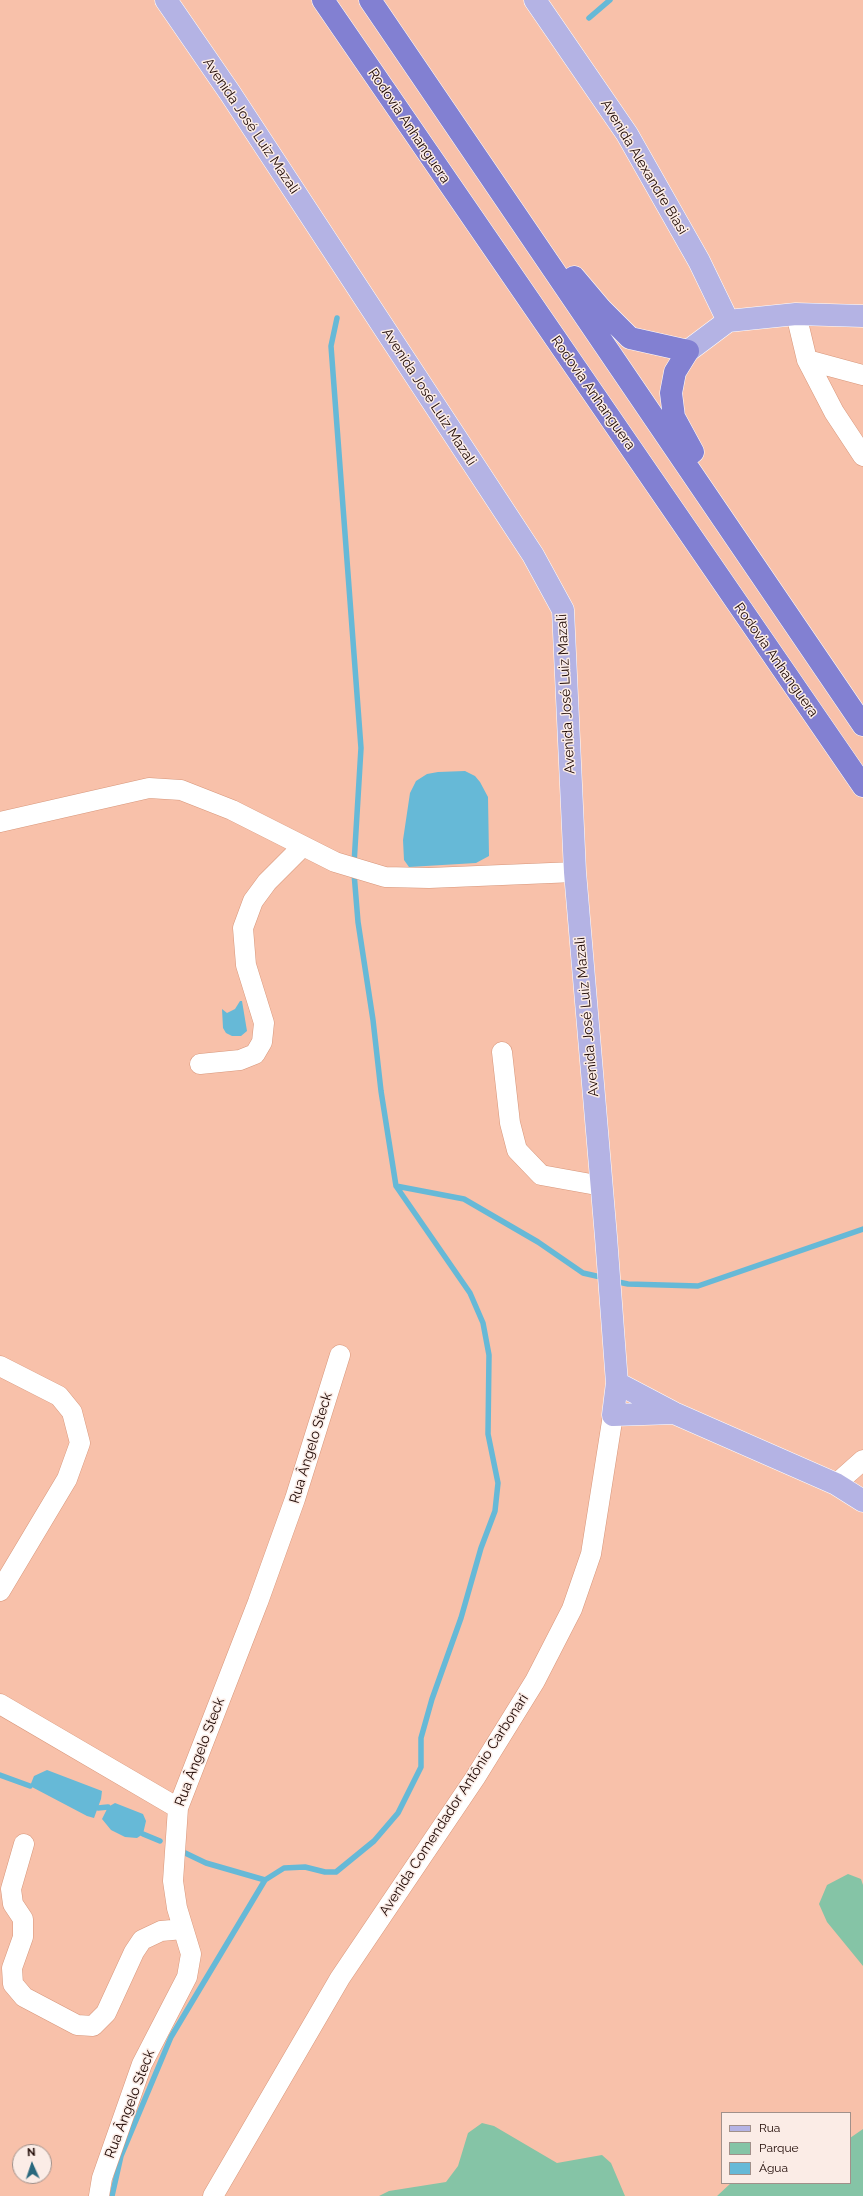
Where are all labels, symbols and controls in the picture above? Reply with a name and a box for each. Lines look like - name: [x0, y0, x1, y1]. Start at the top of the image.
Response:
- street label: Avenida José Luiz Mazali: [199, 55, 303, 197]
- street label: Rodovia Anhanguera: [364, 65, 454, 187]
- street label: Avenida Alexandre Biasi: [597, 96, 691, 238]
- street label: Avenida José Luiz Mazali: [378, 325, 480, 469]
- street label: Rodovia Anhanguera: [547, 333, 639, 453]
- street label: Rodovia Anhanguera: [730, 600, 822, 720]
- street label: Avenida José Luiz Mazali: [553, 614, 579, 774]
- street label: Avenida José Luiz Mazali: [572, 936, 602, 1098]
- street label: Rua Ângelo Steck: [286, 1391, 336, 1505]
- street label: Avenida Comendador Antônio Carbonari: [376, 1691, 532, 1919]
- street label: Rua Ângelo Steck: [172, 1695, 228, 1809]
- street label: Rua Ângelo Steck: [102, 2047, 158, 2161]
- legend: [721, 2112, 851, 2184]
- text: Rua: [759, 2121, 780, 2135]
- text: Parque: [759, 2141, 799, 2155]
- north arrow: [12, 2144, 52, 2184]
- text: N: [27, 2146, 36, 2159]
- text: Água: [759, 2161, 788, 2175]

